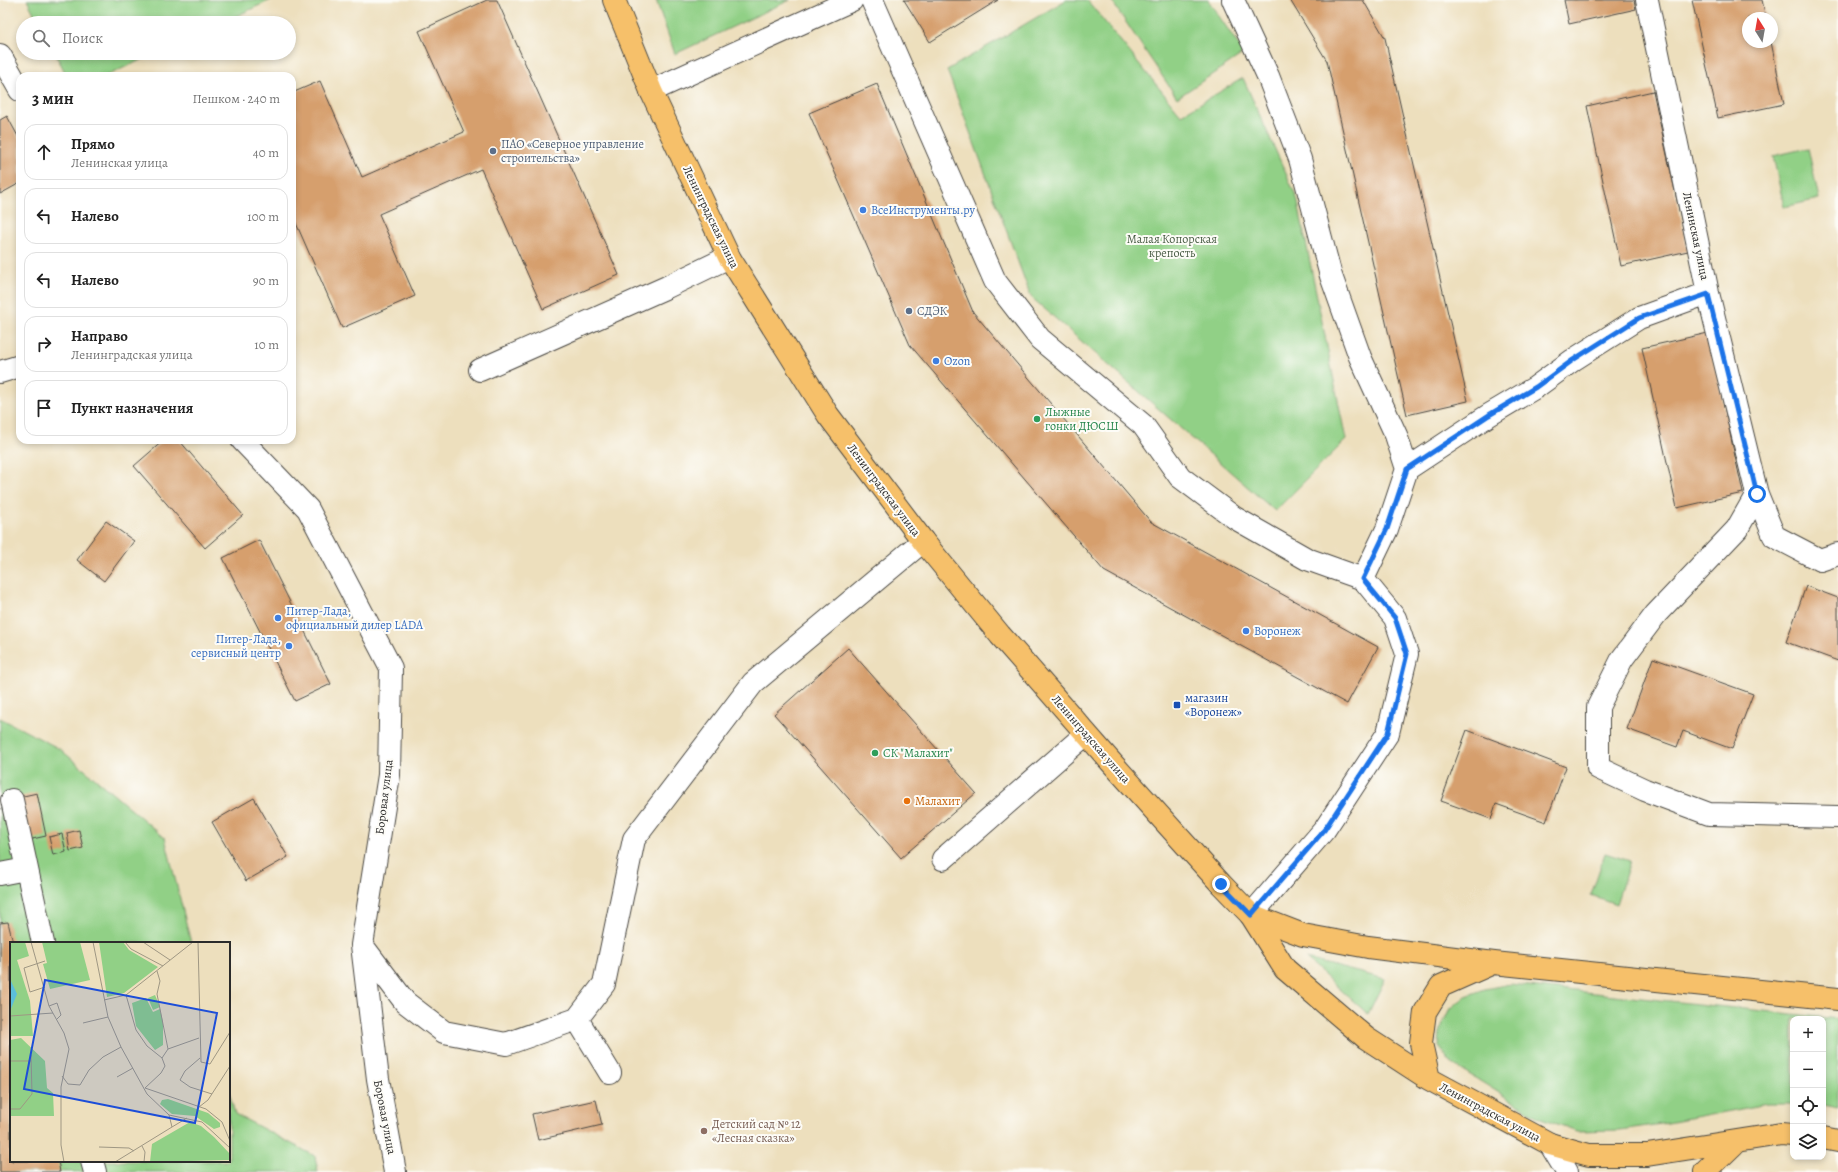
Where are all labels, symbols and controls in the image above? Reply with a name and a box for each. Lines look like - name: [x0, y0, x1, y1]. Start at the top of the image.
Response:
- north arrow: [1742, 12, 1778, 48]
- search box: [16, 16, 296, 60]
- icon: search: [30, 27, 52, 49]
- text: Поиск: [62, 28, 103, 48]
- text: 3 мин: [32, 87, 74, 110]
- text: Пешком · 240 m: [193, 90, 280, 107]
- text: Прямо: [71, 134, 115, 154]
- place label: ПАО «Северное управление строительства»: [501, 136, 644, 166]
- icon: ahead: [33, 141, 55, 163]
- text: 40 m: [253, 144, 279, 161]
- marker: ПАО «Северное управление строительства»: [488, 146, 498, 156]
- text: Ленинская улица: [71, 154, 168, 171]
- street label: Ленинградская улица: [679, 163, 743, 271]
- street label: Ленинская улица: [1679, 191, 1713, 282]
- place label: ВсеИнструменты.ру: [871, 202, 975, 218]
- icon: left: [33, 205, 55, 227]
- marker: ВсеИнструменты.ру: [858, 205, 868, 215]
- text: Налево: [71, 206, 119, 226]
- text: 100 m: [247, 208, 279, 225]
- park label: Малая Копорская крепость: [1127, 231, 1217, 261]
- icon: left: [33, 269, 55, 291]
- text: Налево: [71, 270, 119, 290]
- text: 90 m: [253, 272, 279, 289]
- place label: СДЭК: [917, 303, 948, 319]
- marker: СДЭК: [904, 306, 914, 316]
- text: Направо: [71, 326, 128, 346]
- icon: right: [33, 333, 55, 355]
- text: 10 m: [254, 336, 279, 353]
- text: Ленинградская улица: [71, 346, 193, 363]
- place label: Ozon: [944, 353, 971, 369]
- marker: Ozon: [931, 356, 941, 366]
- icon: arrive: [33, 397, 55, 419]
- text: Пункт назначения: [71, 398, 193, 418]
- place label: Лыжные гонки ДЮСШ: [1045, 404, 1119, 434]
- marker: Лыжные гонки ДЮСШ: [1032, 414, 1042, 424]
- street label: Ленинградская улица: [844, 440, 924, 540]
- route start: [1748, 485, 1766, 503]
- place label: Питер-Лада, официальный дилер LADA: [286, 603, 424, 633]
- marker: Питер-Лада, официальный дилер LADA: [273, 613, 283, 623]
- place label: Воронеж: [1254, 623, 1301, 639]
- marker: Воронеж: [1241, 626, 1251, 636]
- place label: Питер-Лада, сервисный центр: [191, 631, 281, 661]
- marker: Питер-Лада, сервисный центр: [284, 641, 294, 651]
- place label: магазин «Воронеж»: [1185, 690, 1242, 720]
- street label: Ленинградская улица: [1048, 691, 1134, 787]
- marker: магазин «Воронеж»: [1172, 700, 1182, 710]
- place label: СК "Малахит": [883, 745, 953, 761]
- marker: СК "Малахит": [870, 748, 880, 758]
- street label: Боровая улица: [371, 758, 397, 836]
- place label: Малахит: [915, 793, 961, 809]
- marker: Малахит: [902, 796, 912, 806]
- route end: [1212, 875, 1230, 893]
- inset map: [10, 942, 230, 1162]
- map controls: [1790, 1016, 1826, 1160]
- button: +: [1790, 1016, 1826, 1052]
- button: −: [1790, 1052, 1826, 1088]
- street label: Боровая улица: [370, 1078, 400, 1156]
- street label: Ленинградская улица: [1437, 1079, 1544, 1146]
- button: locate: [1790, 1088, 1826, 1124]
- place label: Детский сад № 12 «Лесная сказка»: [712, 1116, 801, 1146]
- button: layers: [1790, 1124, 1826, 1160]
- marker: Детский сад № 12 «Лесная сказка»: [699, 1126, 709, 1136]

